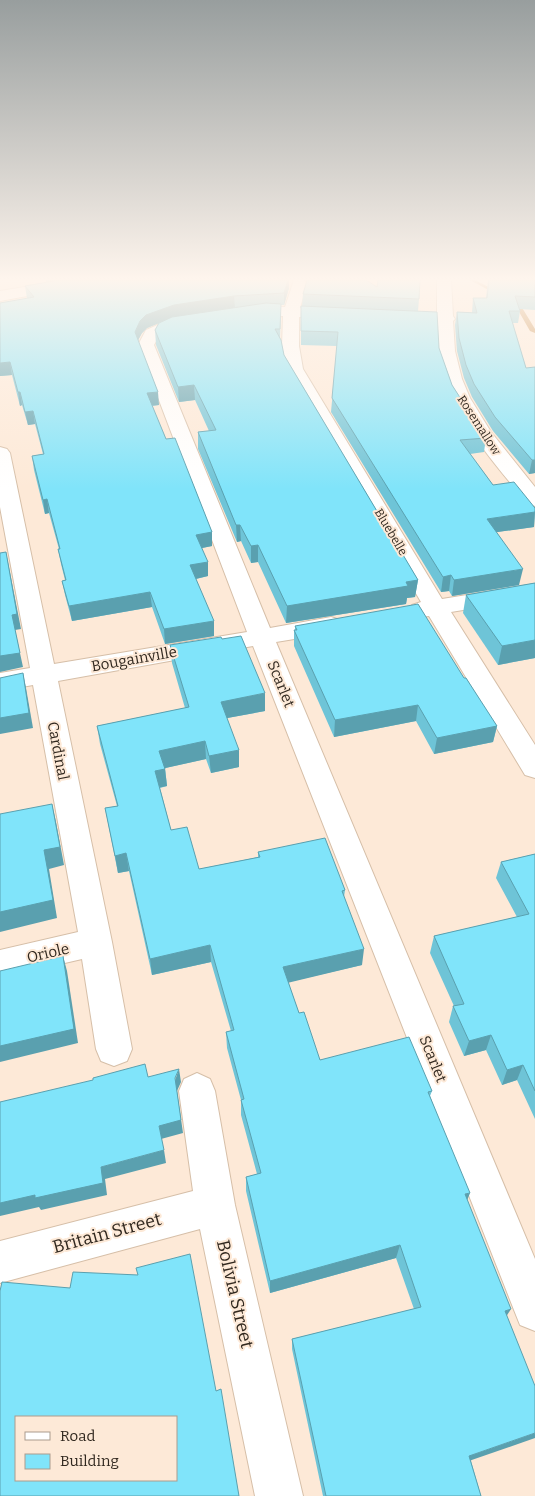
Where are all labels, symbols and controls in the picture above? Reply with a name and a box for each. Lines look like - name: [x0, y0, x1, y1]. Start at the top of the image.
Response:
- street label: Rosemallow: [455, 393, 504, 458]
- street label: Bluebelle: [372, 506, 410, 558]
- street label: Bougainville: [90, 643, 178, 675]
- street label: Scarlet: [264, 658, 299, 710]
- street label: Cardinal: [44, 720, 72, 782]
- street label: Oriole: [25, 939, 71, 967]
- street label: Scarlet: [416, 1033, 451, 1085]
- street label: Britain Street: [50, 1208, 164, 1258]
- street label: Bolivia Street: [212, 1238, 258, 1351]
- legend: [15, 1416, 178, 1481]
- text: Road: [60, 1427, 95, 1445]
- text: Building: [60, 1452, 119, 1470]

